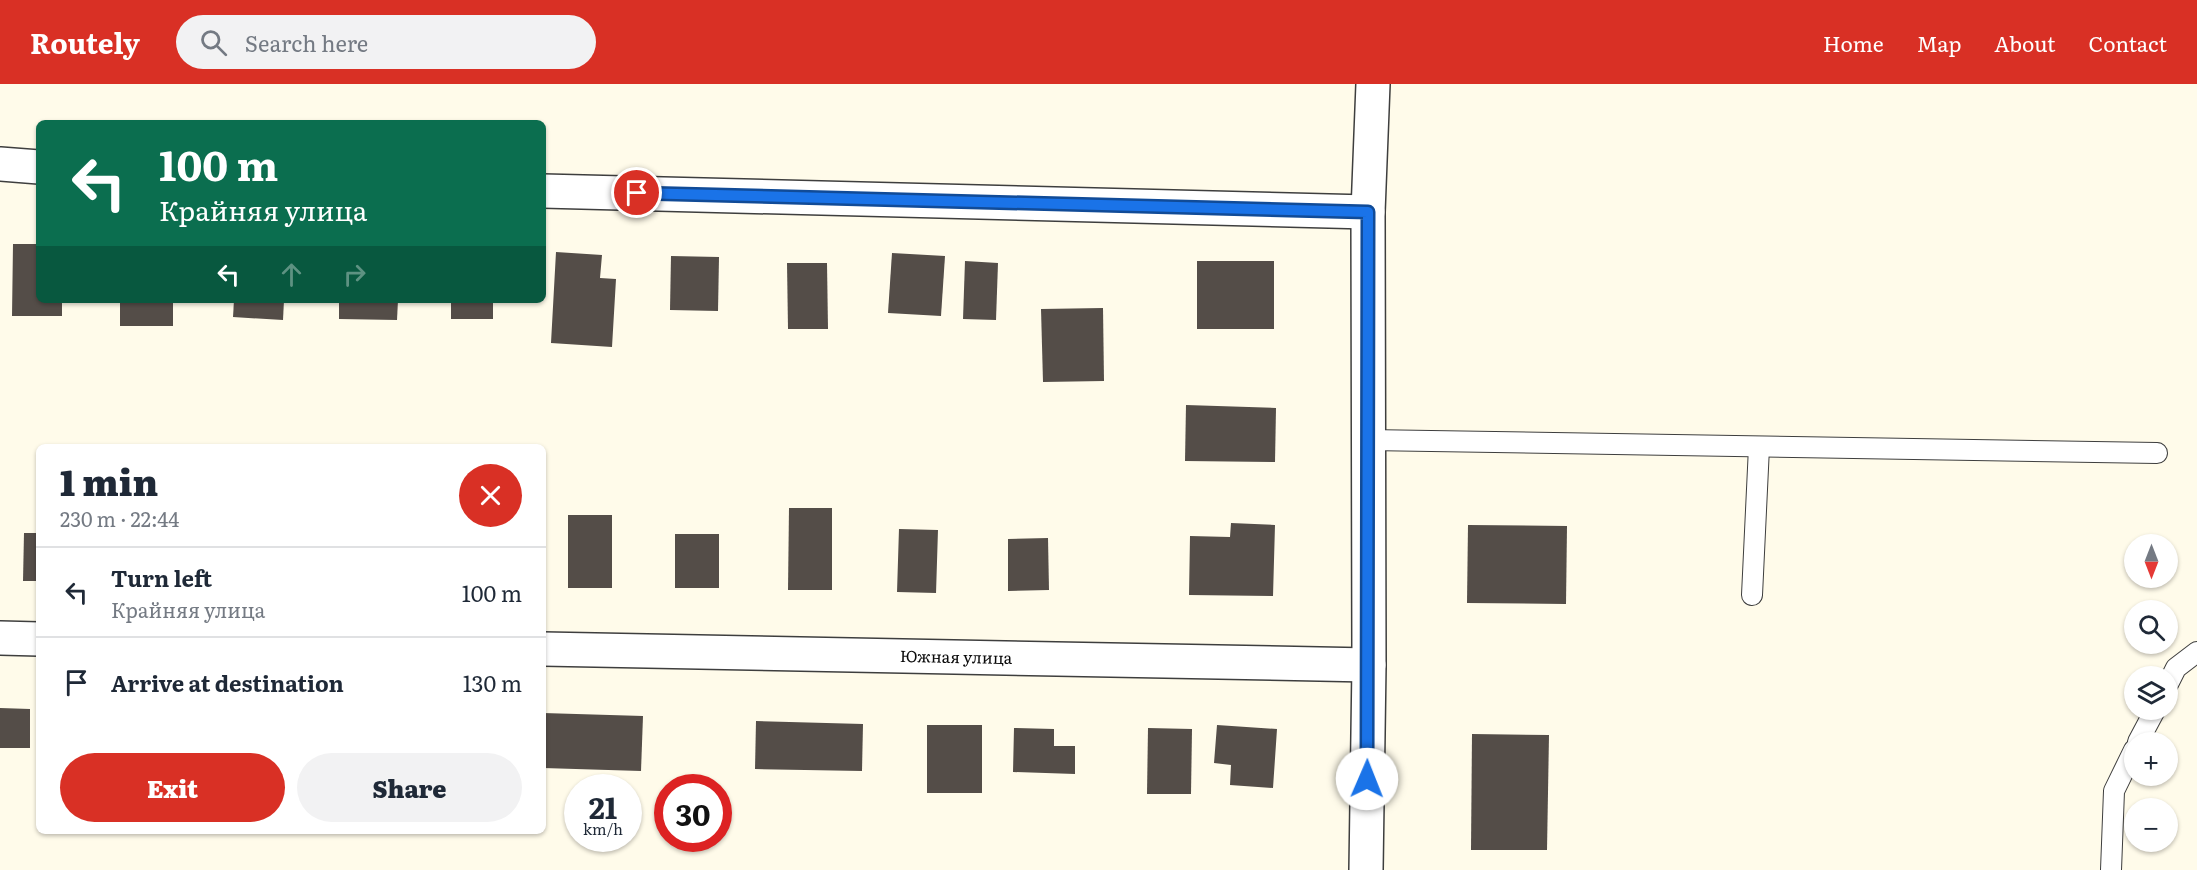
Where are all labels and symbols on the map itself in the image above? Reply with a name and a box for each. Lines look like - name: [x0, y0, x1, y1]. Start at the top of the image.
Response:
- pin: [611, 167, 662, 218]
- north arrow: [2124, 534, 2178, 588]
- street label: Южная улица: [900, 643, 1013, 669]
- position arrow: [1335, 747, 1399, 811]
- speed limit sign: 30: [654, 774, 732, 852]

